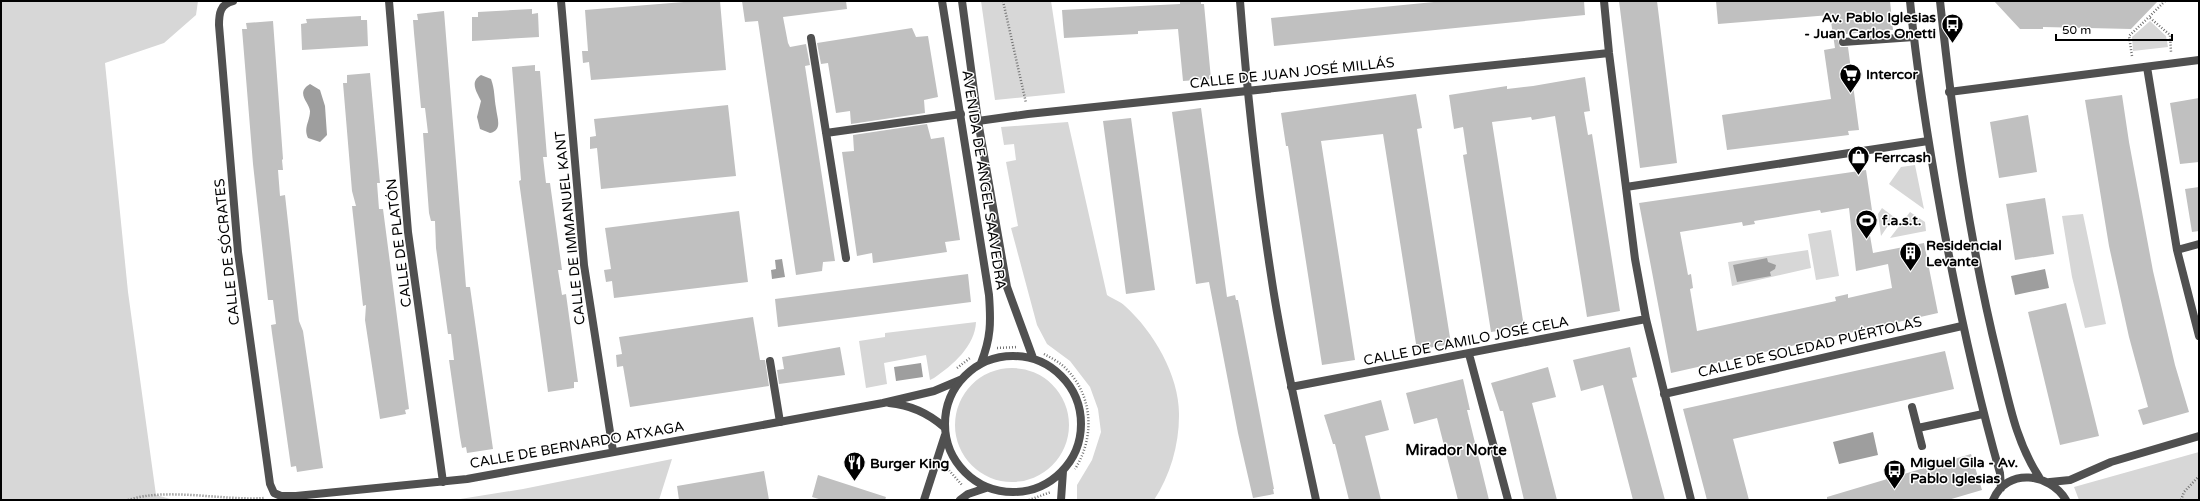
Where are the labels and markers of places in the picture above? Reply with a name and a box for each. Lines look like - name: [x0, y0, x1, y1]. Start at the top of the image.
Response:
- place label: Av. Pablo Iglesias - Juan Carlos Onetti: [1804, 9, 1936, 42]
- bus stop icon: Av. Pablo Iglesias - Juan Carlos Onetti: [1939, 12, 1965, 45]
- supermarket icon: Intercor: [1838, 61, 1864, 94]
- place label: Intercor: [1866, 66, 1918, 83]
- shop icon: Ferrcash: [1845, 144, 1871, 177]
- place label: Ferrcash: [1874, 149, 1931, 166]
- sports icon: f.a.s.t.: [1854, 207, 1880, 240]
- place label: f.a.s.t.: [1881, 212, 1921, 229]
- place label: Residencial Levante: [1926, 237, 2002, 270]
- building icon: Residencial Levante: [1898, 240, 1924, 273]
- restaurant icon: Burger King: [842, 450, 868, 483]
- place label: Miguel Gila - Av. Pablo Iglesias: [1910, 454, 2018, 487]
- place label: Burger King: [870, 455, 949, 472]
- bus stop icon: Miguel Gila - Av. Pablo Iglesias: [1881, 457, 1907, 490]

